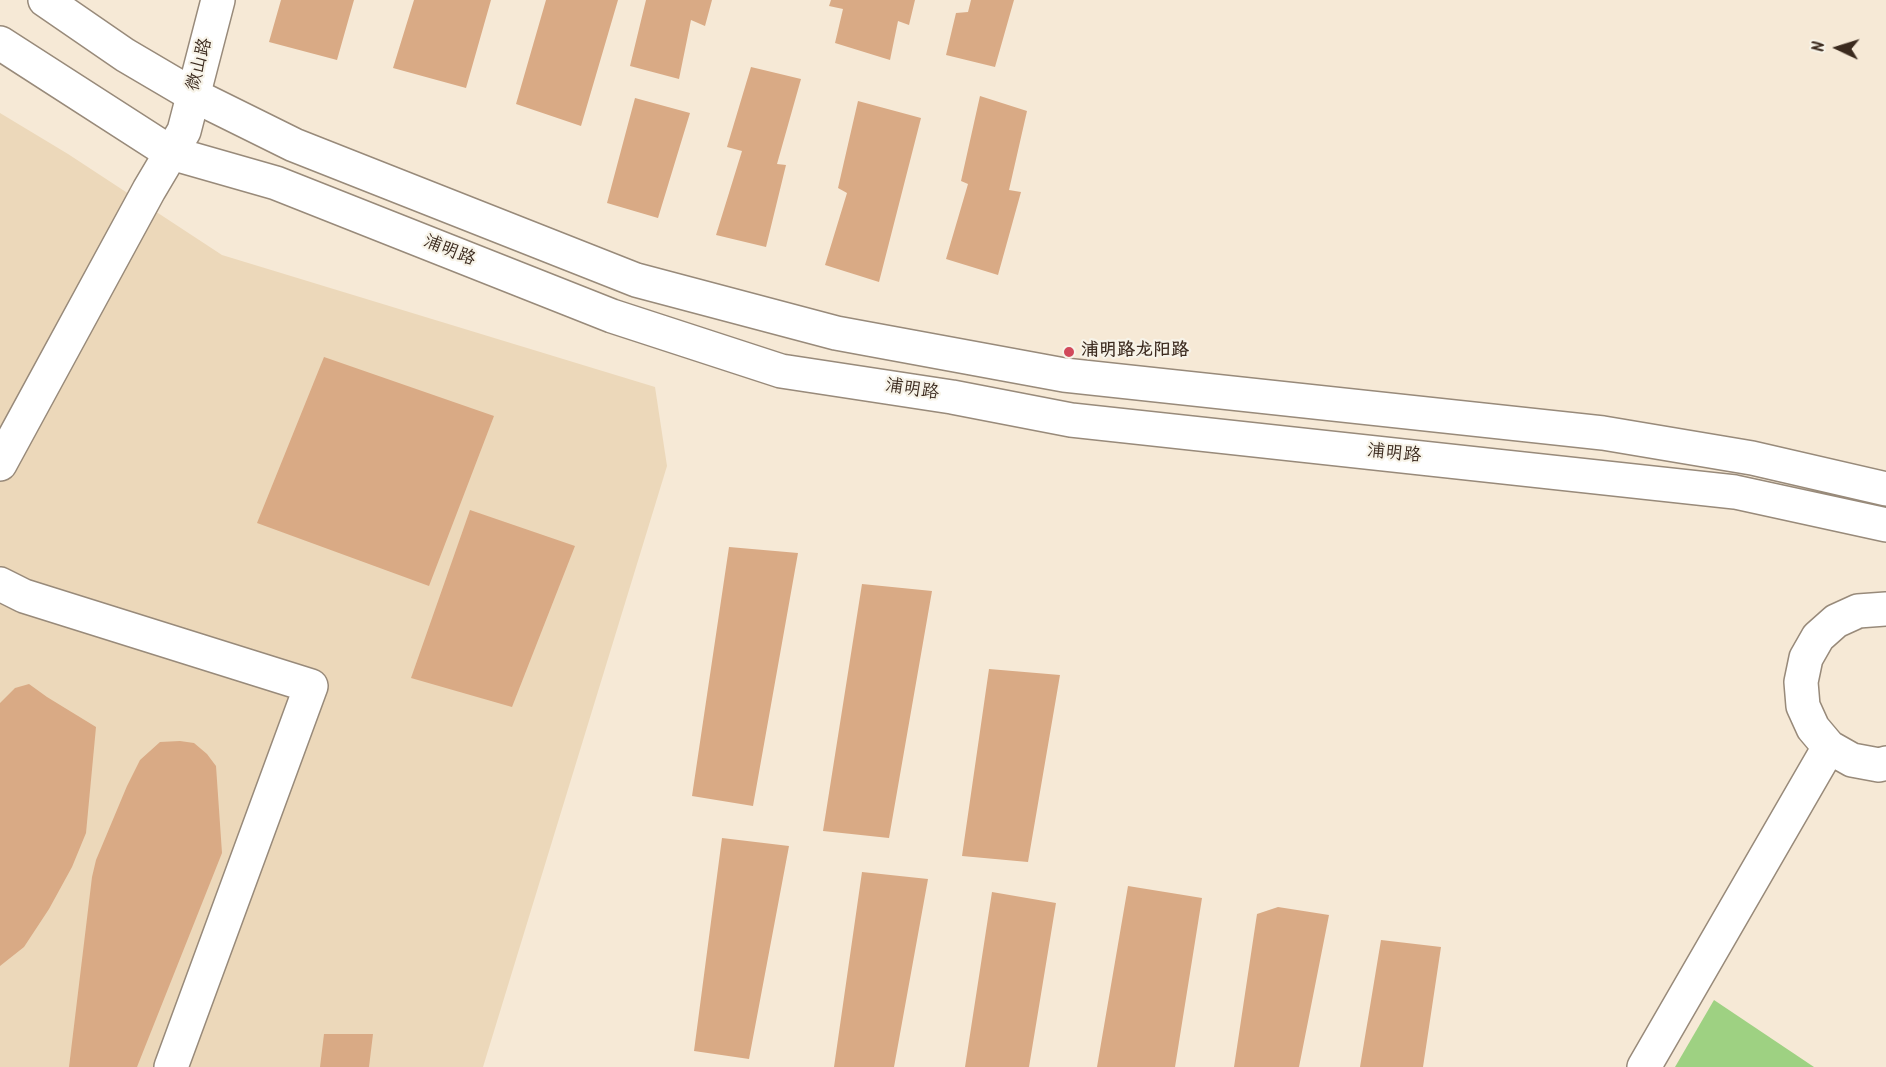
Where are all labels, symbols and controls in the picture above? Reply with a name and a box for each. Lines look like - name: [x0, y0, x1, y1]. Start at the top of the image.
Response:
- north arrow: [1808, 18, 1868, 78]
- street label: 微山路: [184, 36, 218, 94]
- text: N: [1807, 41, 1832, 53]
- street label: 浦明路: [420, 232, 478, 272]
- place label: 浦明路龙阳路: [1081, 341, 1189, 363]
- marker: 浦明路龙阳路: [1062, 345, 1076, 359]
- street label: 浦明路: [884, 376, 940, 406]
- street label: 浦明路: [1366, 441, 1422, 469]

